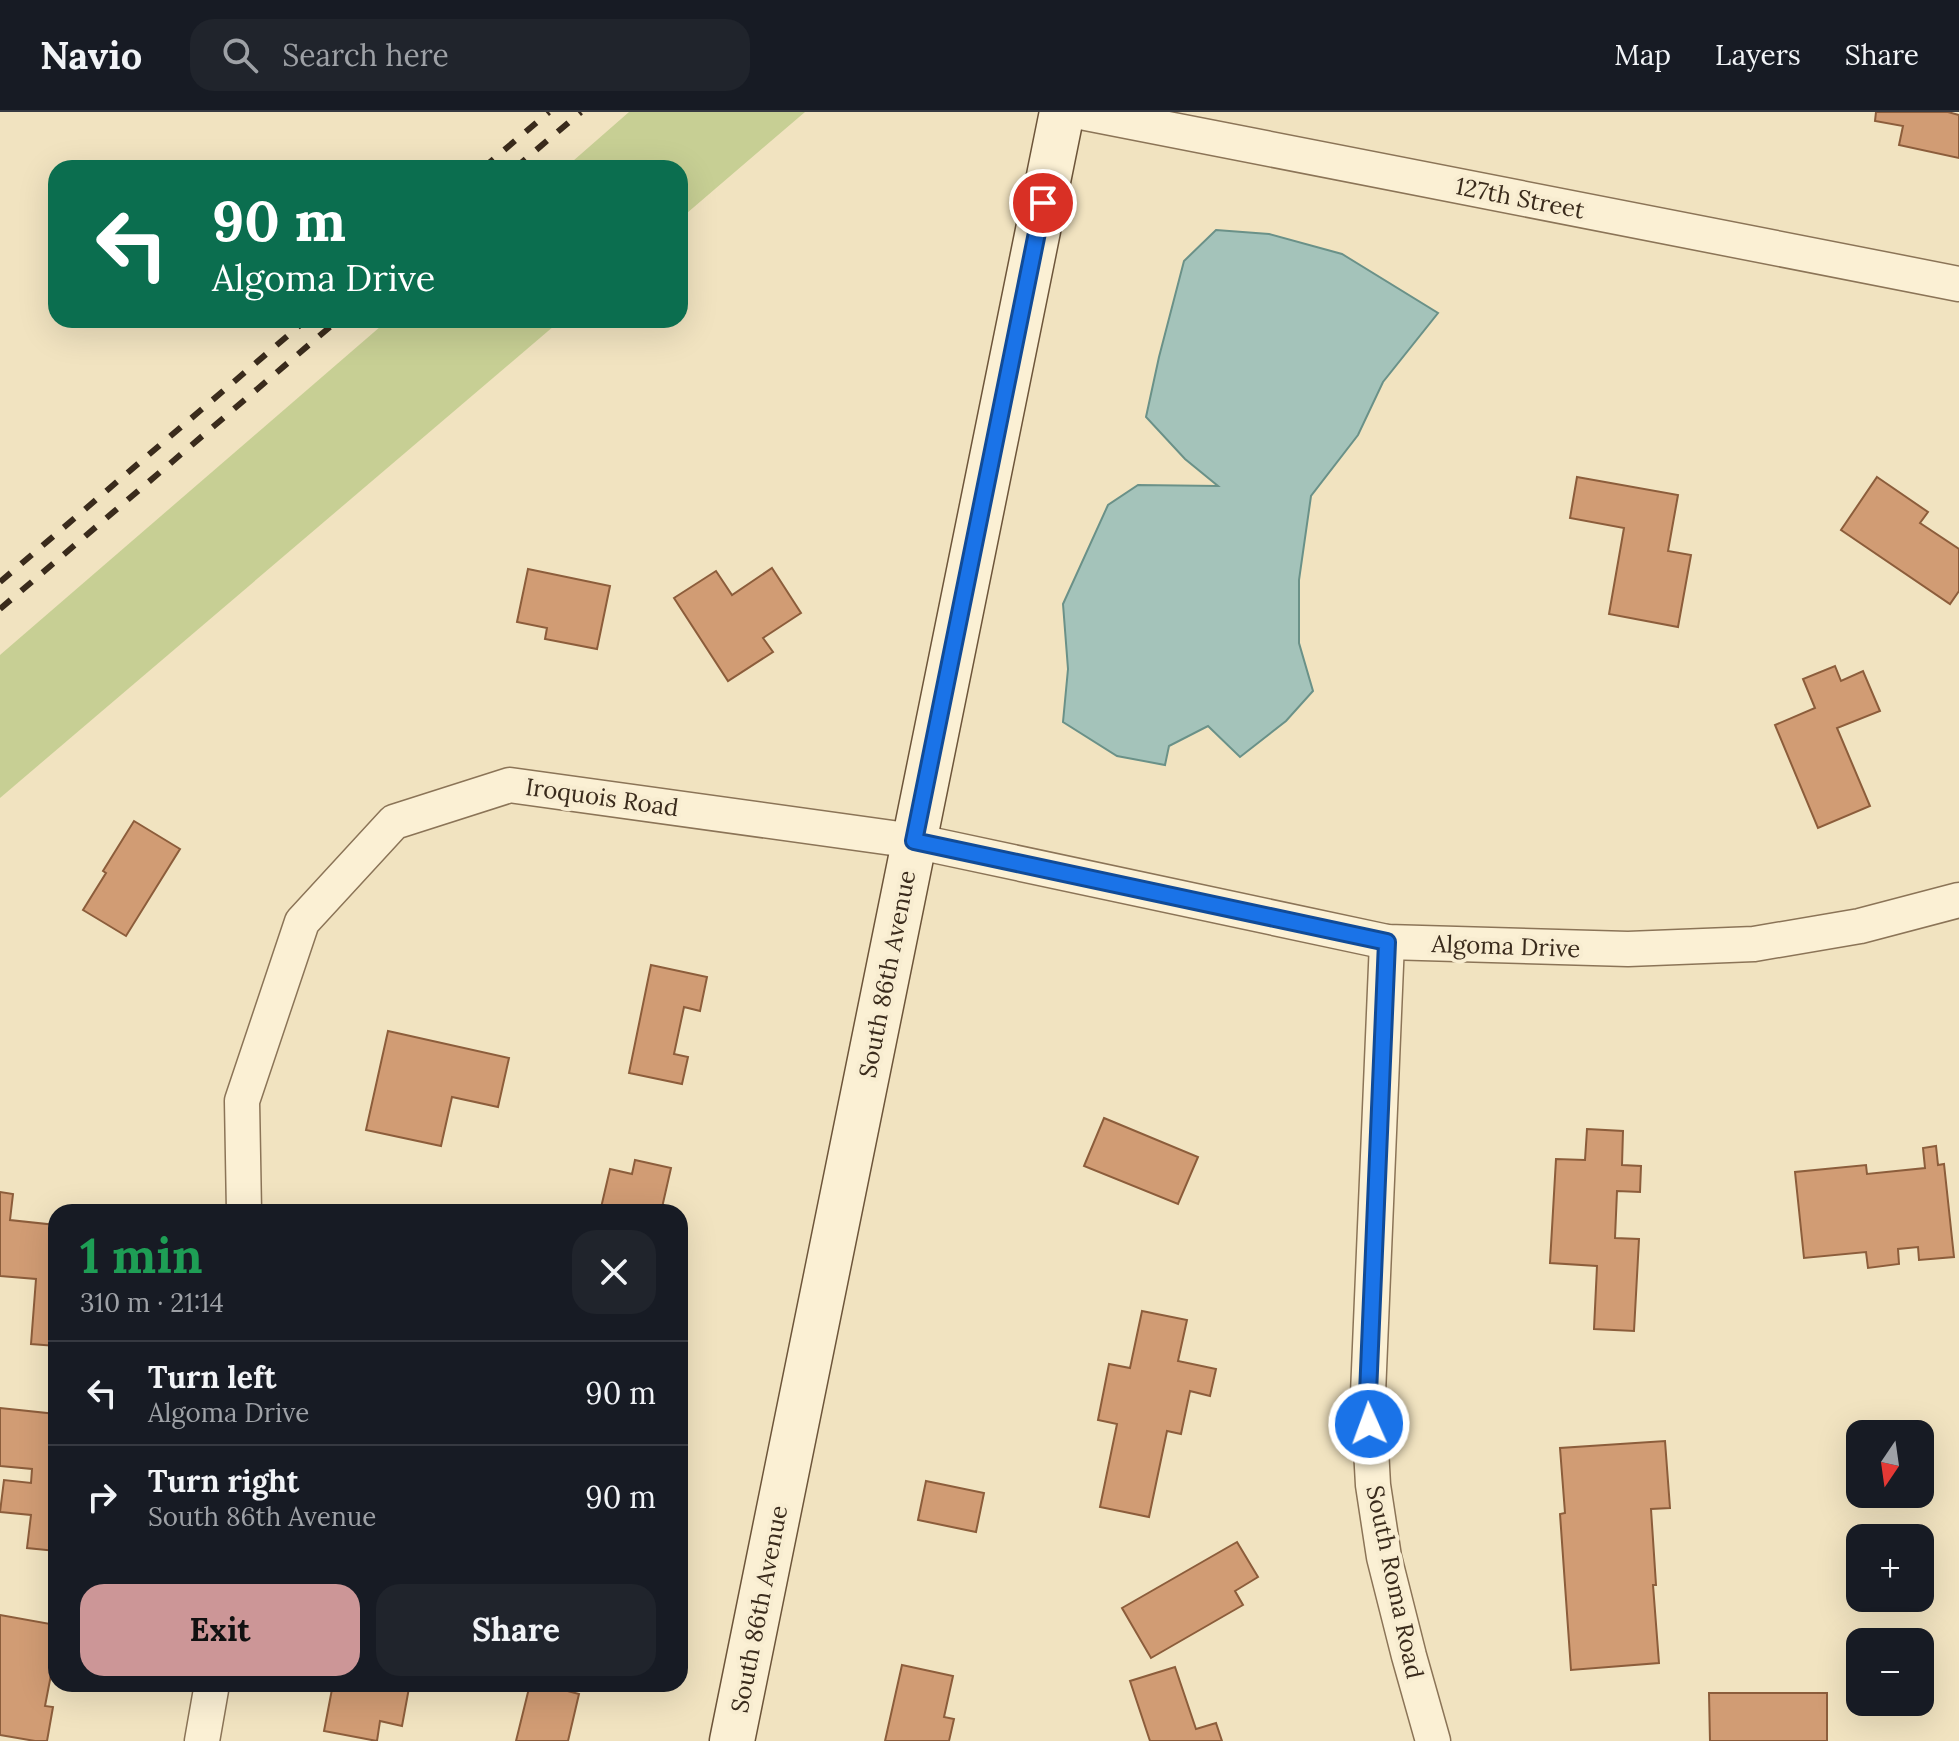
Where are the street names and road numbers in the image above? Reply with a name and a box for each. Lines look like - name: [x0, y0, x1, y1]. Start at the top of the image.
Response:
- street label: 127th Street: [1453, 170, 1588, 226]
- street label: Iroquois Road: [524, 771, 680, 823]
- street label: South 86th Avenue: [852, 868, 922, 1080]
- street label: Algoma Drive: [1430, 928, 1581, 964]
- street label: South Roma Road: [1359, 1483, 1431, 1681]
- street label: South 86th Avenue: [724, 1503, 794, 1715]

